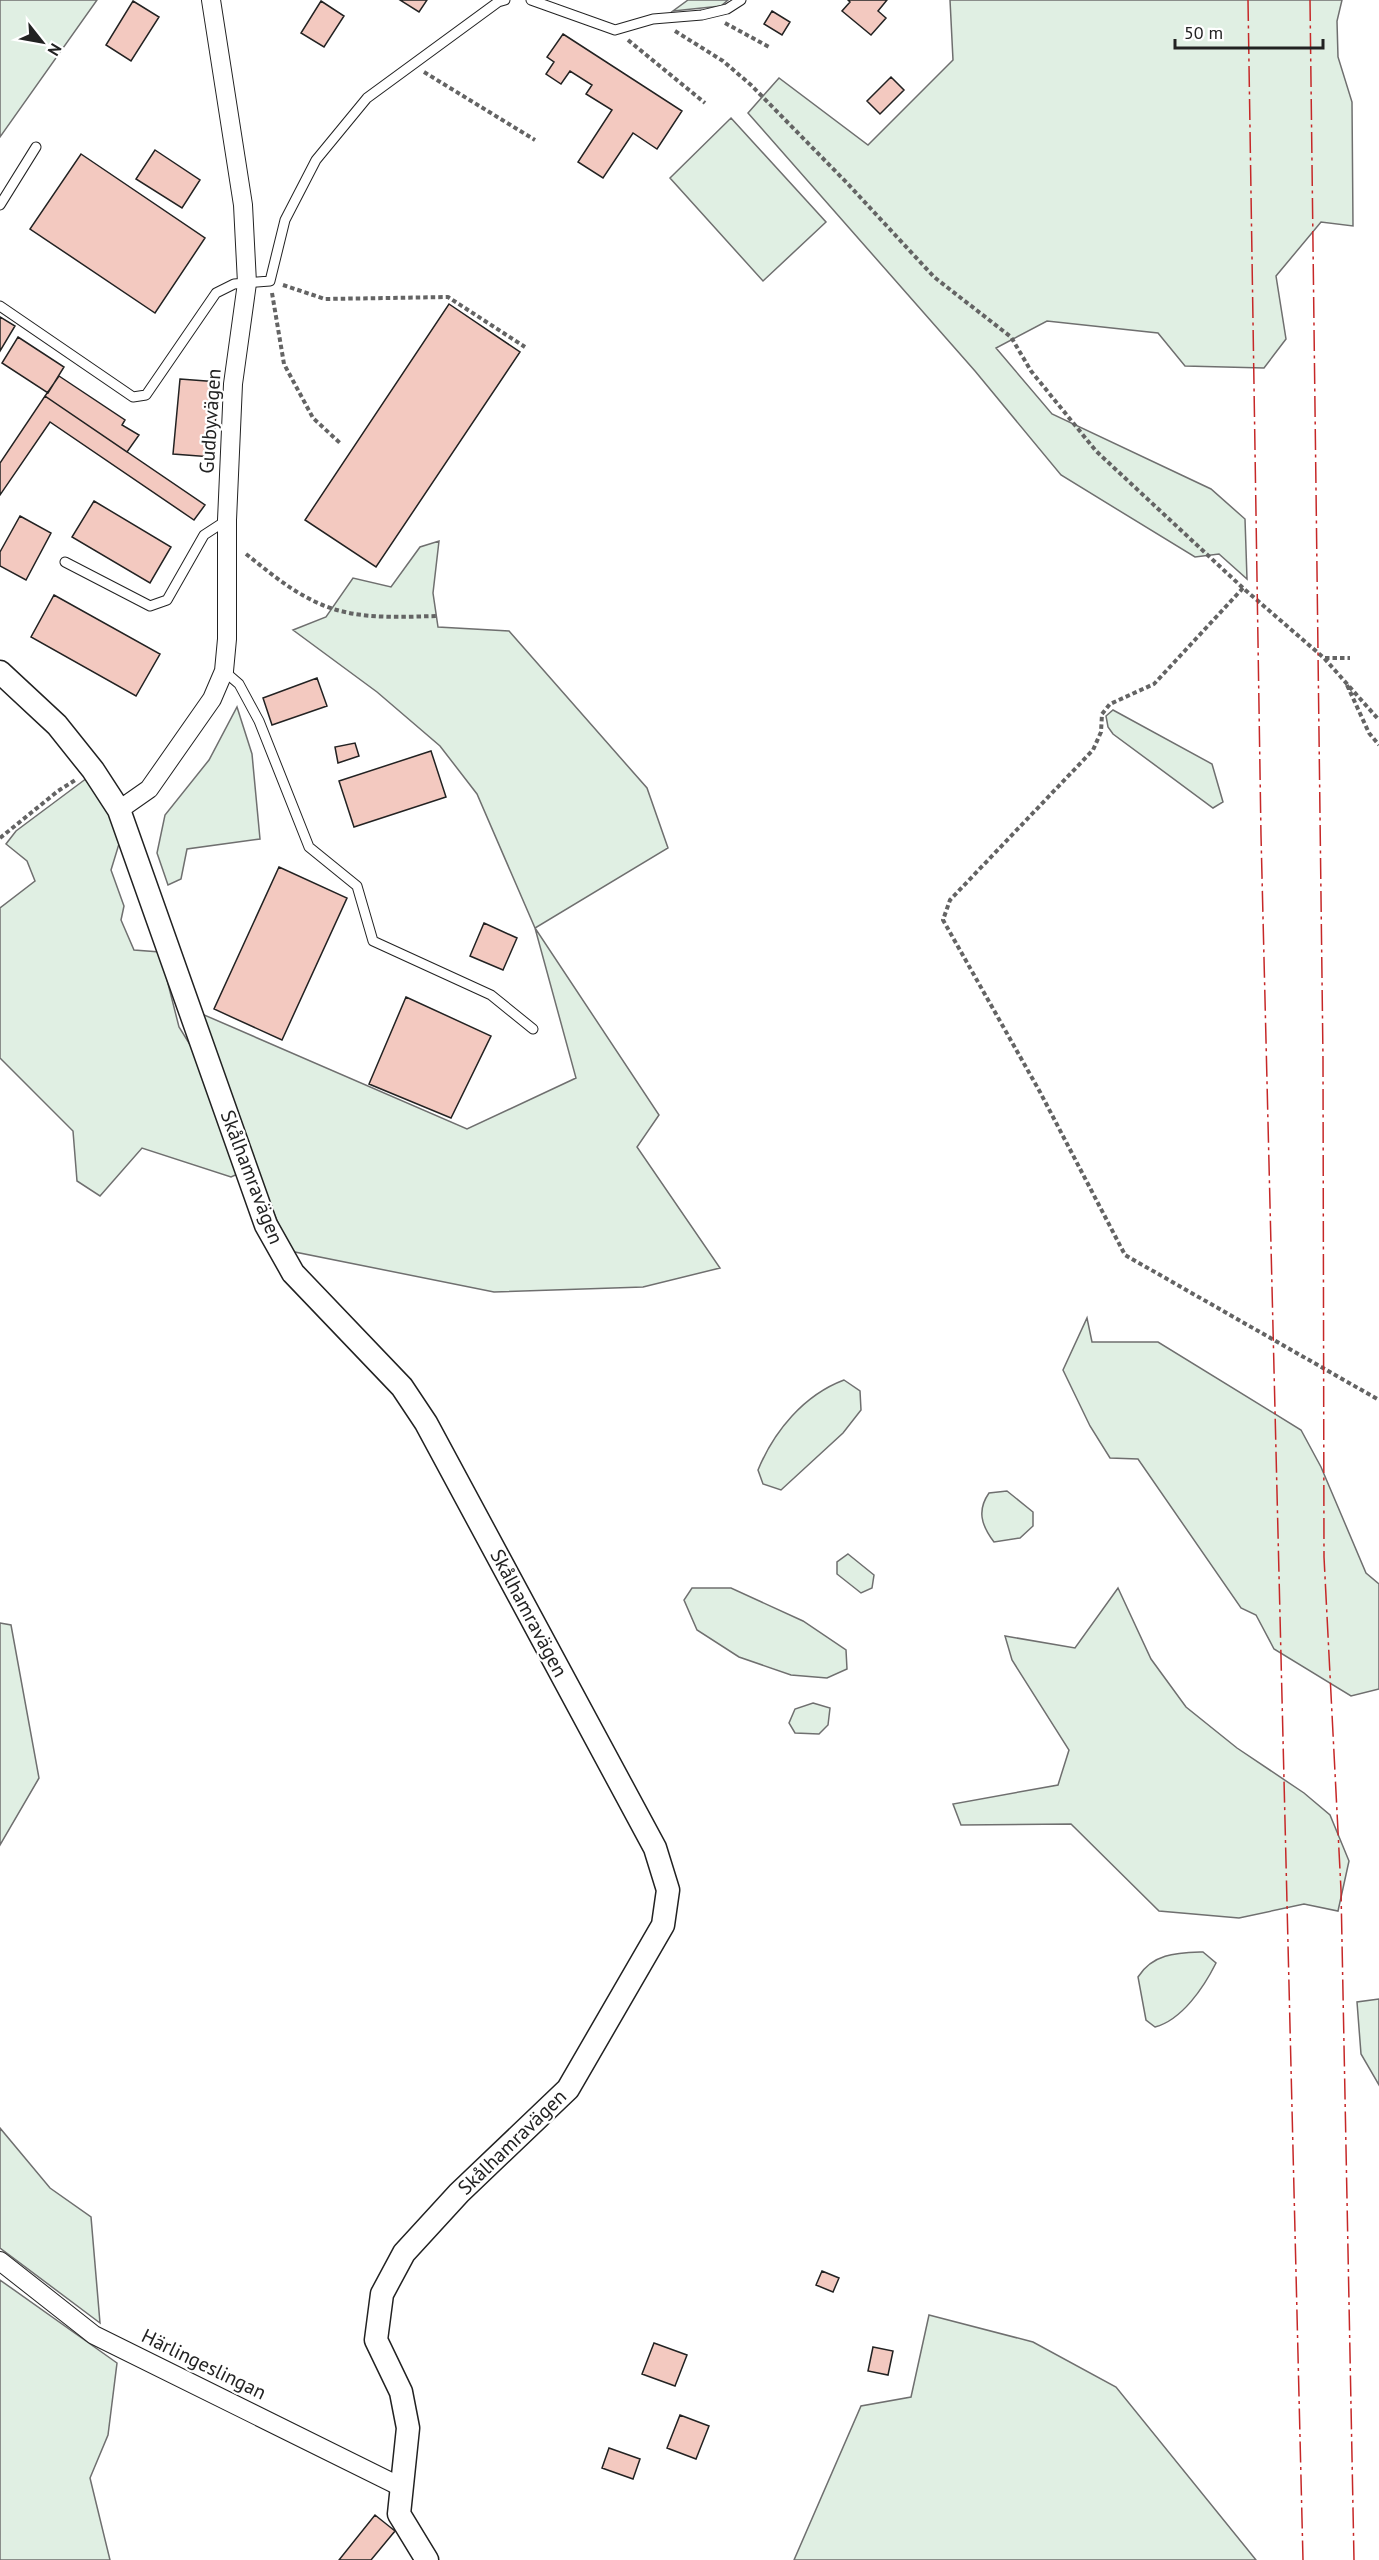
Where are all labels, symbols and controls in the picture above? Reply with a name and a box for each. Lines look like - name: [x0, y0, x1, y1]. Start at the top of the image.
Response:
- north arrow: [12, 12, 72, 72]
- scale bar: [1175, 12, 1324, 50]
- text: 50 m: [1184, 21, 1223, 44]
- text: N: [44, 40, 66, 59]
- street label: Gudbyvägen: [193, 368, 227, 474]
- street label: Skålhamravägen: [215, 1106, 289, 1248]
- street label: Skålhamravägen: [484, 1545, 574, 1681]
- street label: Skålhamravägen: [452, 2084, 572, 2200]
- street label: Härlingeslingan: [137, 2323, 271, 2405]

